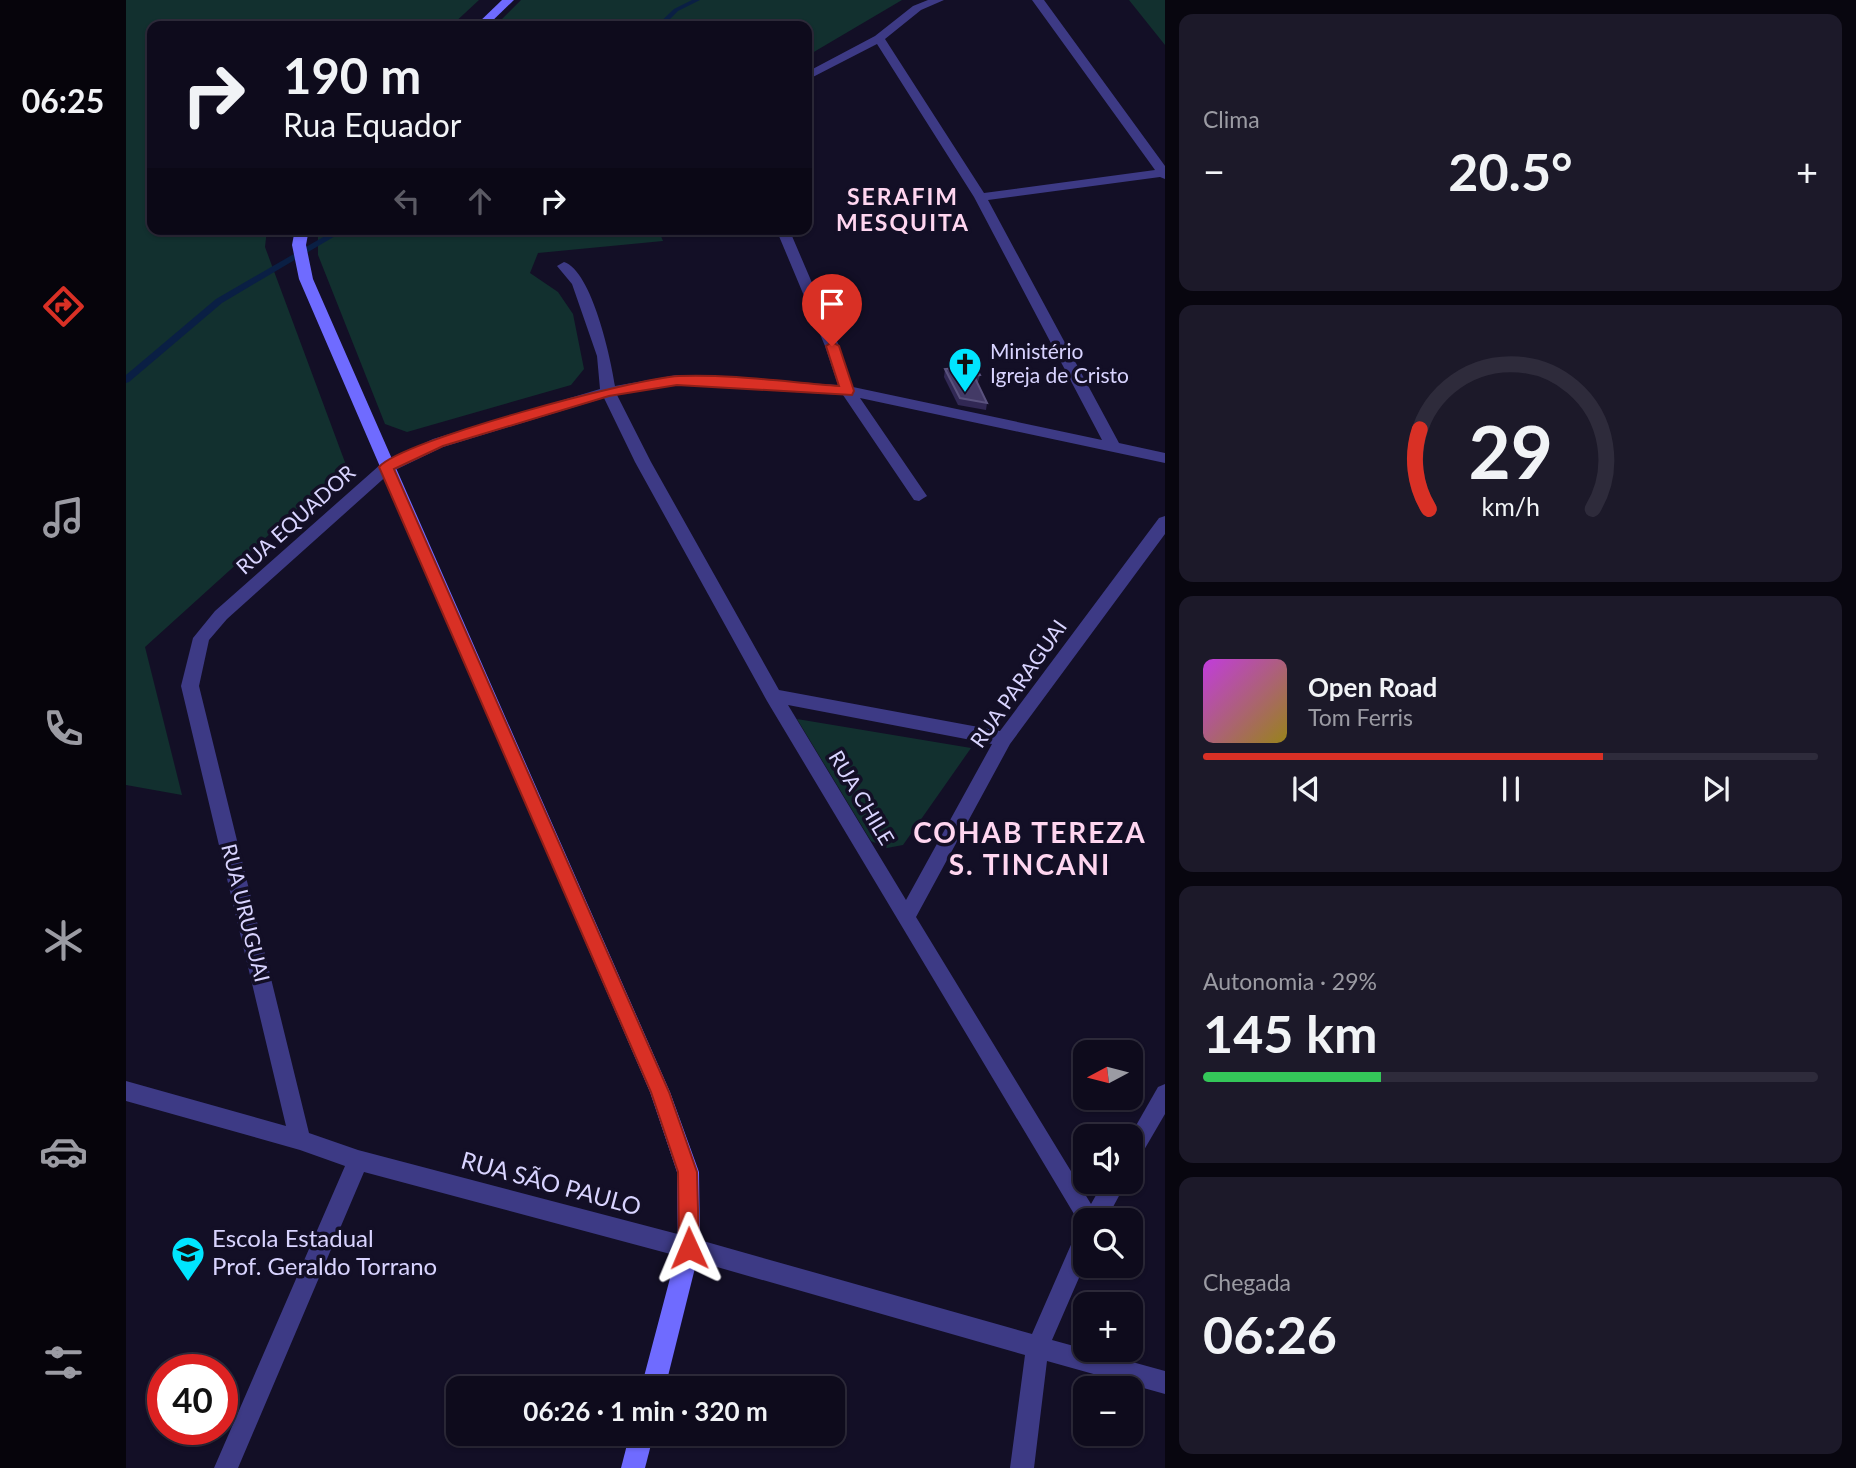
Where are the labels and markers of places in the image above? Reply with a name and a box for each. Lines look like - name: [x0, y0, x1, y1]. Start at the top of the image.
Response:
- pin: [802, 274, 862, 346]
- place label: Ministério Igreja de Cristo: [990, 338, 1129, 387]
- church icon: Ministério Igreja de Cristo: [946, 345, 984, 394]
- place label: Escola Estadual Prof. Geraldo Torrano: [212, 1223, 437, 1280]
- school or university icon: Escola Estadual Prof. Geraldo Torrano: [169, 1234, 207, 1283]

